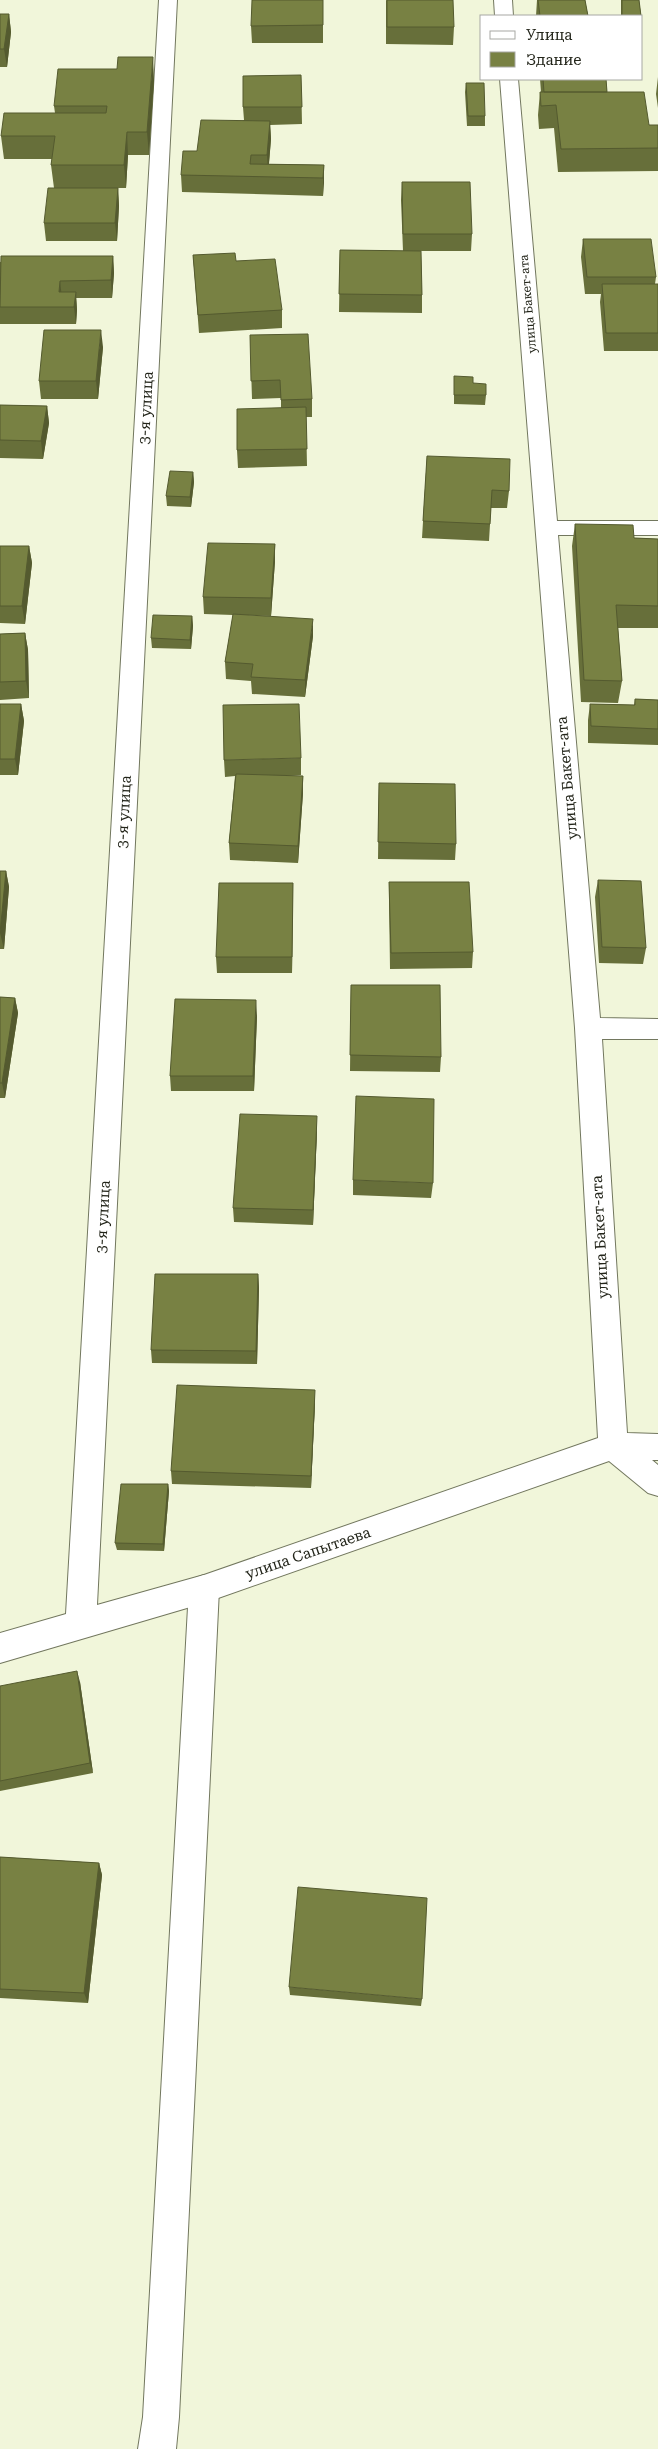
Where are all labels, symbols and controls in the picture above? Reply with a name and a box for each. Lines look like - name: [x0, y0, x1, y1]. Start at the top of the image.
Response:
- legend: [480, 15, 643, 80]
- text: Улица: [526, 26, 572, 44]
- text: Здание: [526, 51, 582, 69]
- street label: улица Бакет-ата: [517, 254, 539, 354]
- street label: 3-я улица: [135, 371, 157, 445]
- street label: улица Бакет-ата: [553, 715, 581, 841]
- street label: 3-я улица: [113, 775, 135, 849]
- street label: улица Бакет-ата: [588, 1175, 612, 1299]
- street label: 3-я улица: [92, 1180, 114, 1254]
- street label: улица Сапытаева: [243, 1523, 373, 1583]

